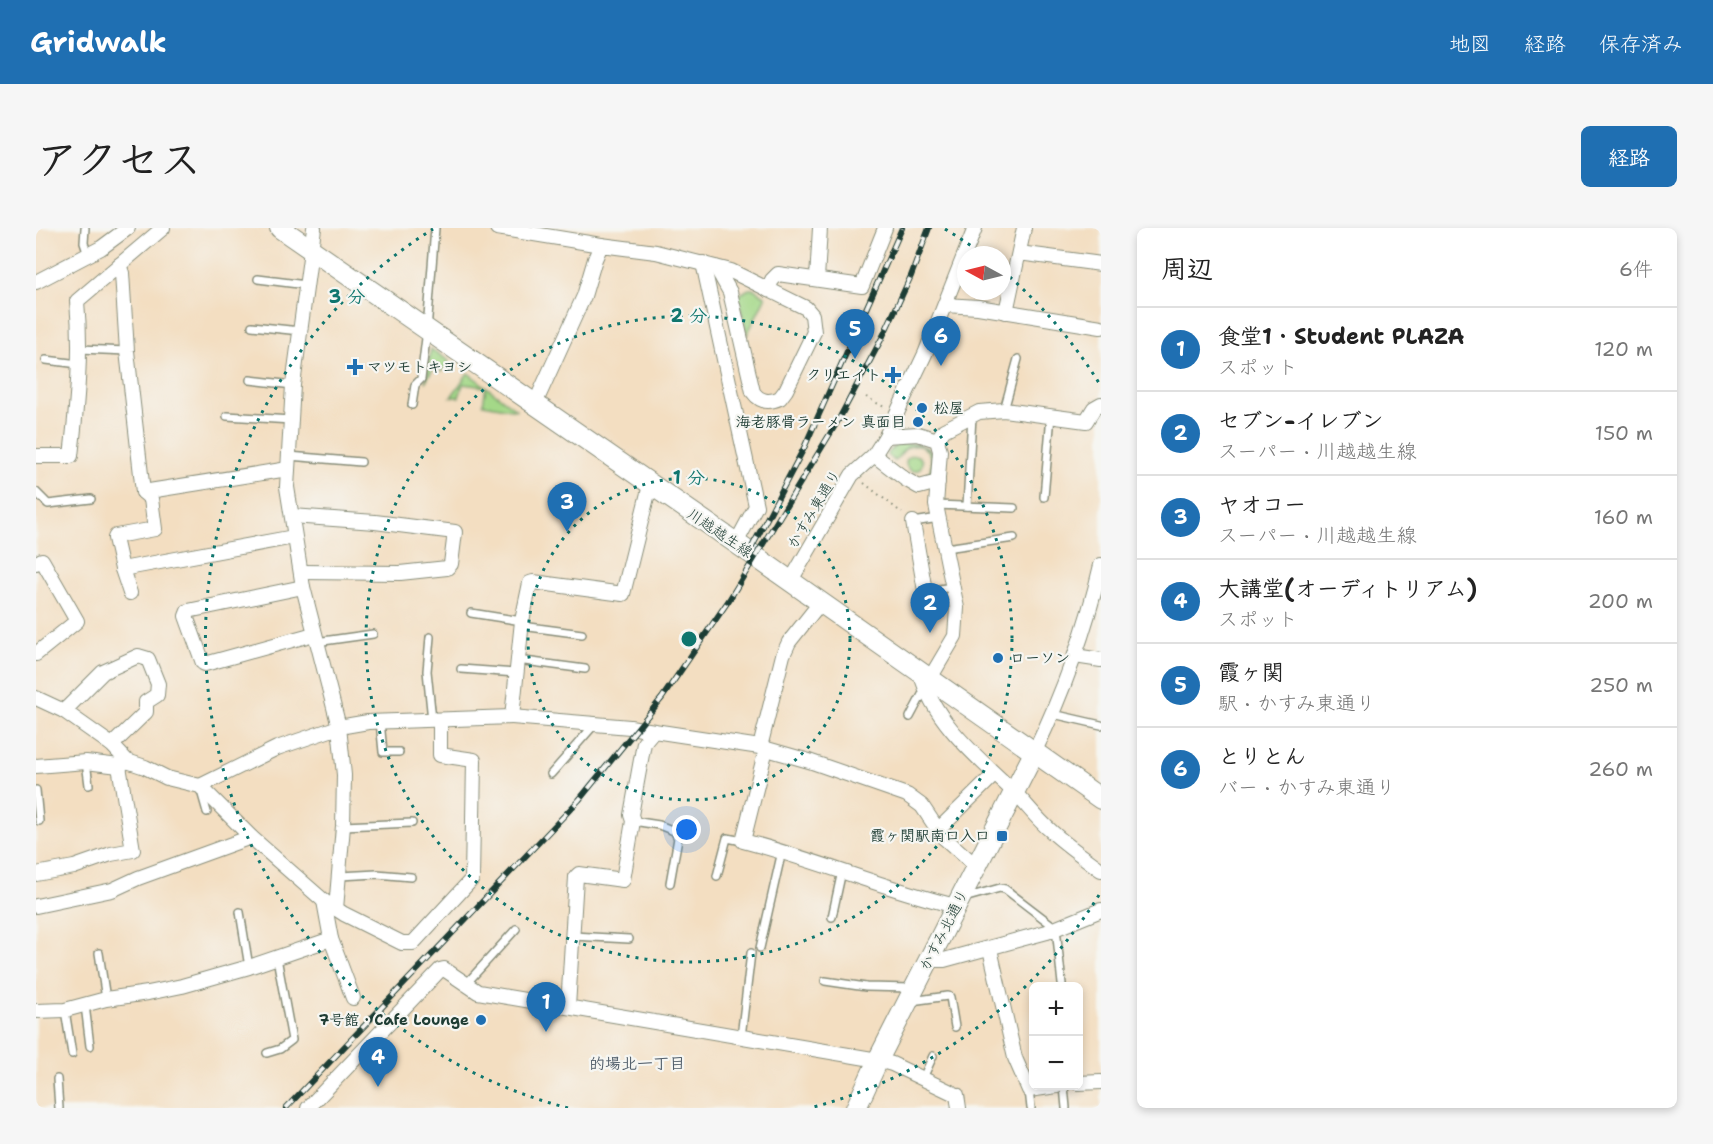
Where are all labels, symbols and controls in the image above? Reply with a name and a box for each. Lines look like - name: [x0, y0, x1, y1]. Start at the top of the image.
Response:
- text: Gridwalk: [30, 23, 167, 61]
- text: 地図: [1449, 30, 1491, 58]
- text: 経路: [1524, 30, 1566, 58]
- text: 保存済み: [1599, 30, 1683, 58]
- button: 経路: [1581, 126, 1677, 187]
- text: アクセス: [36, 131, 201, 187]
- north arrow: [957, 246, 1011, 300]
- text: 周辺: [1161, 251, 1213, 286]
- text: 6件: [1619, 256, 1653, 282]
- text: 3 分: [329, 285, 365, 309]
- text: 2 分: [671, 304, 707, 328]
- pin: 5: [836, 310, 874, 359]
- pin: 6: [922, 316, 960, 366]
- text: 食堂1・Student PLAZA: [1218, 322, 1464, 351]
- text: 1: [1176, 336, 1185, 362]
- text: 120 m: [1594, 336, 1653, 362]
- text: スポット: [1218, 354, 1298, 380]
- place label: マツモトキヨシ: [367, 357, 472, 377]
- marker: マツモトキヨシ: [348, 360, 362, 374]
- place label: クリエイト: [806, 365, 881, 385]
- marker: クリエイト: [886, 368, 900, 382]
- place label: 松屋: [934, 398, 964, 418]
- marker: 松屋: [915, 401, 929, 415]
- text: セブン-イレブン: [1218, 406, 1383, 435]
- place label: 海老豚骨ラーメン 真面目: [736, 412, 906, 432]
- marker: 海老豚骨ラーメン 真面目: [911, 415, 925, 429]
- text: 2: [1174, 420, 1188, 446]
- text: 150 m: [1595, 420, 1653, 446]
- text: スーパー · 川越越生線: [1218, 438, 1416, 464]
- text: 1 分: [673, 466, 705, 490]
- street label: かすみ東通り: [783, 466, 845, 552]
- pin: 3: [548, 482, 586, 532]
- text: ヤオコー: [1218, 490, 1306, 519]
- street label: 川越越生線: [683, 504, 757, 562]
- text: 3: [1174, 504, 1188, 530]
- text: 160 m: [1594, 504, 1653, 530]
- text: スーパー · 川越越生線: [1218, 522, 1416, 548]
- text: 大講堂(オーディトリアム): [1218, 574, 1477, 603]
- pin: 2: [910, 584, 950, 633]
- text: 4: [1174, 588, 1188, 614]
- text: 200 m: [1588, 588, 1653, 614]
- text: スポット: [1218, 606, 1298, 632]
- centre of rings: [679, 629, 699, 649]
- place label: ローソン: [1010, 648, 1070, 668]
- marker: ローソン: [991, 651, 1005, 665]
- text: 霞ヶ関: [1218, 658, 1284, 687]
- text: 5: [1174, 672, 1187, 698]
- text: 250 m: [1589, 672, 1653, 698]
- text: 駅 · かすみ東通り: [1218, 690, 1376, 716]
- text: とりとん: [1218, 742, 1306, 771]
- text: 6: [1174, 756, 1188, 782]
- text: 260 m: [1588, 756, 1653, 782]
- text: バー · かすみ東通り: [1218, 774, 1396, 800]
- your location: [672, 815, 701, 844]
- place label: 霞ヶ関駅南口入口: [870, 826, 990, 846]
- marker: 霞ヶ関駅南口入口: [995, 829, 1009, 843]
- street label: かすみ北通り: [915, 886, 973, 974]
- pin: 1: [526, 982, 566, 1032]
- map controls: [1029, 982, 1083, 1090]
- button: +: [1029, 982, 1083, 1036]
- place label: 7号館・Cafe Lounge: [319, 1010, 469, 1030]
- marker: 7号館・Cafe Lounge: [474, 1013, 488, 1027]
- button: −: [1029, 1036, 1083, 1090]
- pin: 4: [358, 1038, 398, 1087]
- district label: 的場北一丁目: [589, 1053, 685, 1074]

